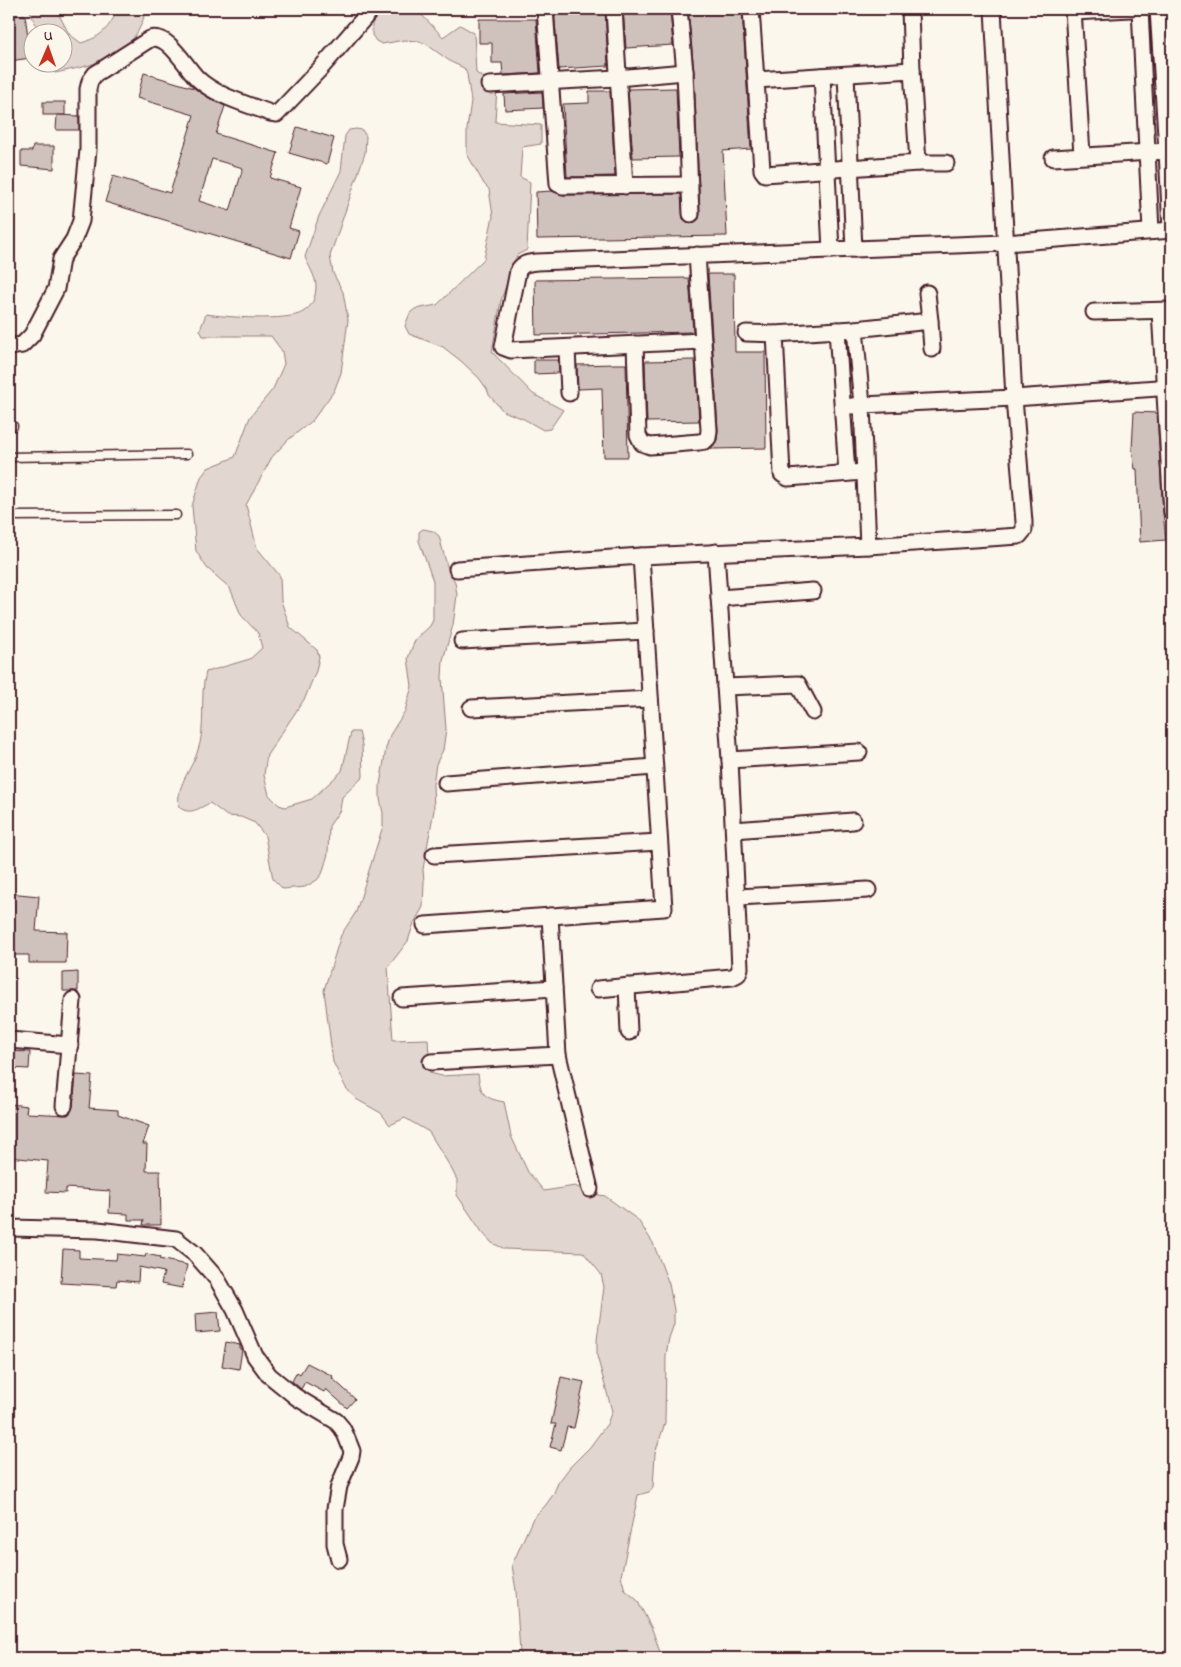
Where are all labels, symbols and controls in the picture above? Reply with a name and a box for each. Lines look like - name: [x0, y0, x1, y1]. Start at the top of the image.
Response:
- north arrow: [22, 22, 72, 72]
- text: U: [44, 26, 53, 47]

